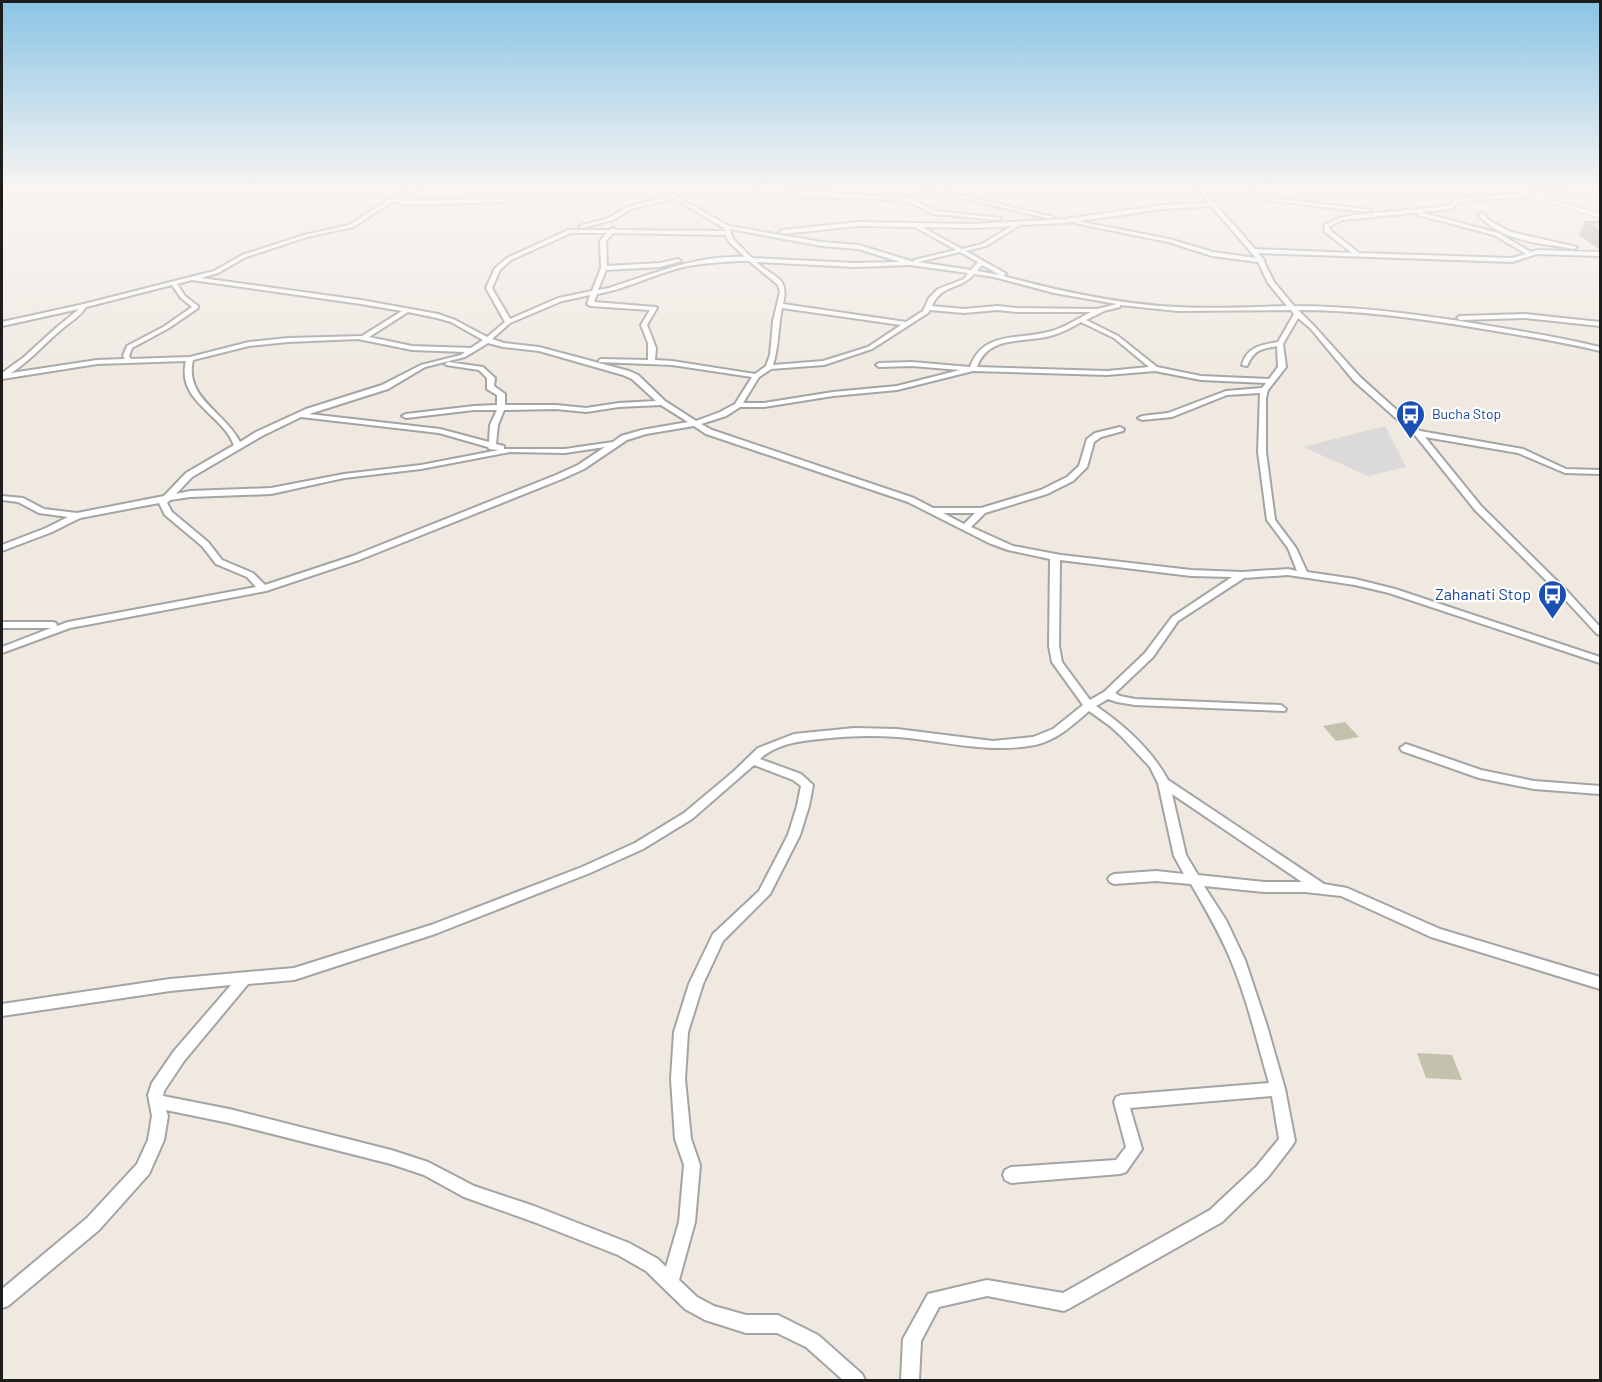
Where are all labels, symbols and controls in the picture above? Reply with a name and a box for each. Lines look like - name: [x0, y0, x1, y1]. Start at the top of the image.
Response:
- bus stop icon: Bucha Stop: [1395, 398, 1427, 440]
- place label: Bucha Stop: [1432, 405, 1501, 422]
- bus stop icon: Zahanati Stop: [1536, 578, 1568, 620]
- place label: Zahanati Stop: [1435, 584, 1531, 603]

